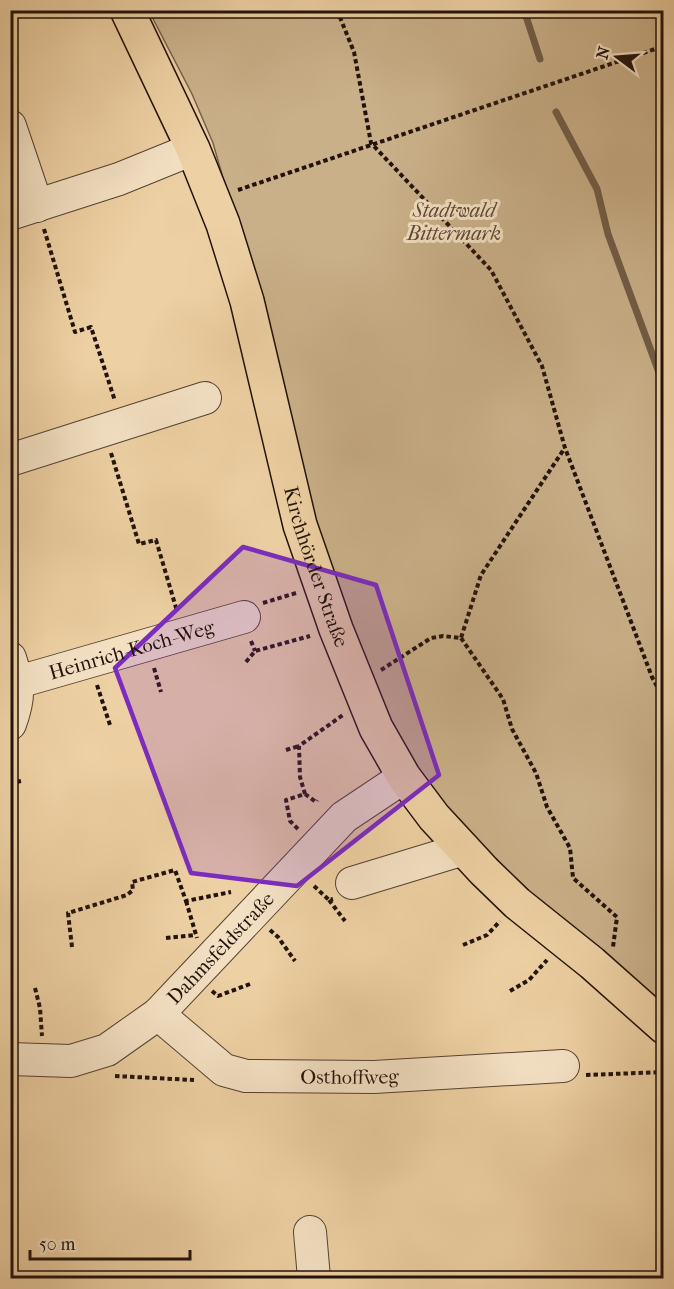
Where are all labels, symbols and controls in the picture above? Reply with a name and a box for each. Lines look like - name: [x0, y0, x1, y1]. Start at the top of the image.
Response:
- north arrow: [587, 27, 647, 87]
- text: N: [592, 44, 614, 61]
- park label: Stadtwald Bittermark: [406, 199, 501, 245]
- street label: Kirchhörder Straße: [280, 484, 354, 651]
- street label: Heinrich-Koch-Weg: [46, 615, 217, 684]
- street label: Dahmsfeldstraße: [162, 887, 279, 1009]
- street label: Osthoffweg: [300, 1064, 400, 1089]
- scale bar: [30, 1223, 190, 1261]
- text: 50 m: [39, 1234, 76, 1255]

